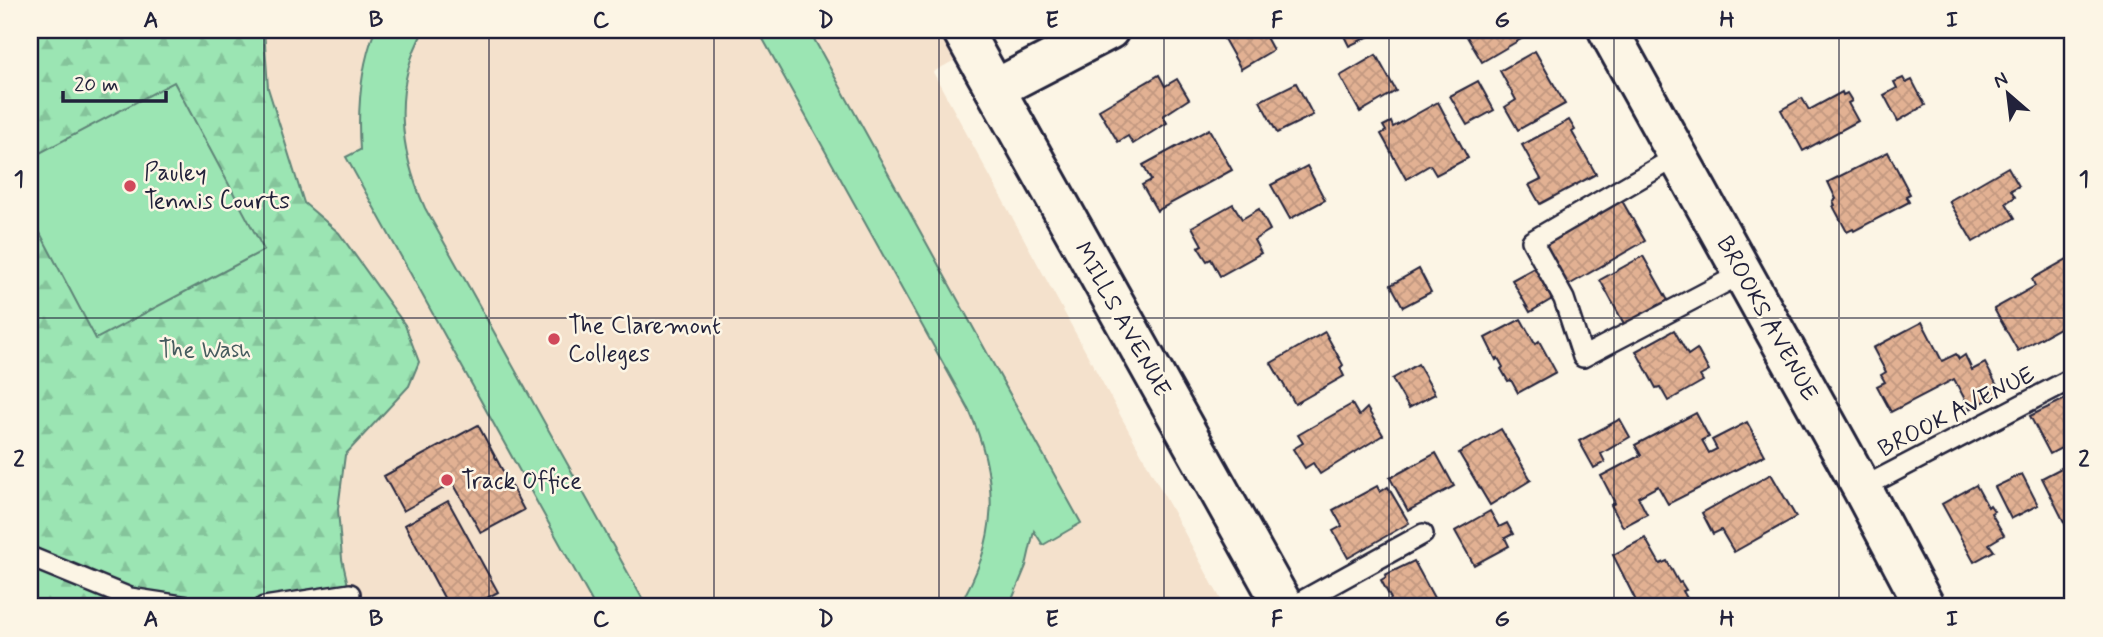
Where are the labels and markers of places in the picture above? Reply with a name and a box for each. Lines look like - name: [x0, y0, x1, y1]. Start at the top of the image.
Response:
- place label: Pauley Tennis Courts: [144, 158, 290, 217]
- marker: Pauley Tennis Courts: [122, 178, 138, 194]
- place label: The Claremont Colleges: [568, 311, 721, 370]
- marker: The Claremont Colleges: [546, 331, 562, 347]
- place label: Track Office: [461, 466, 582, 497]
- marker: Track Office: [439, 472, 455, 488]

